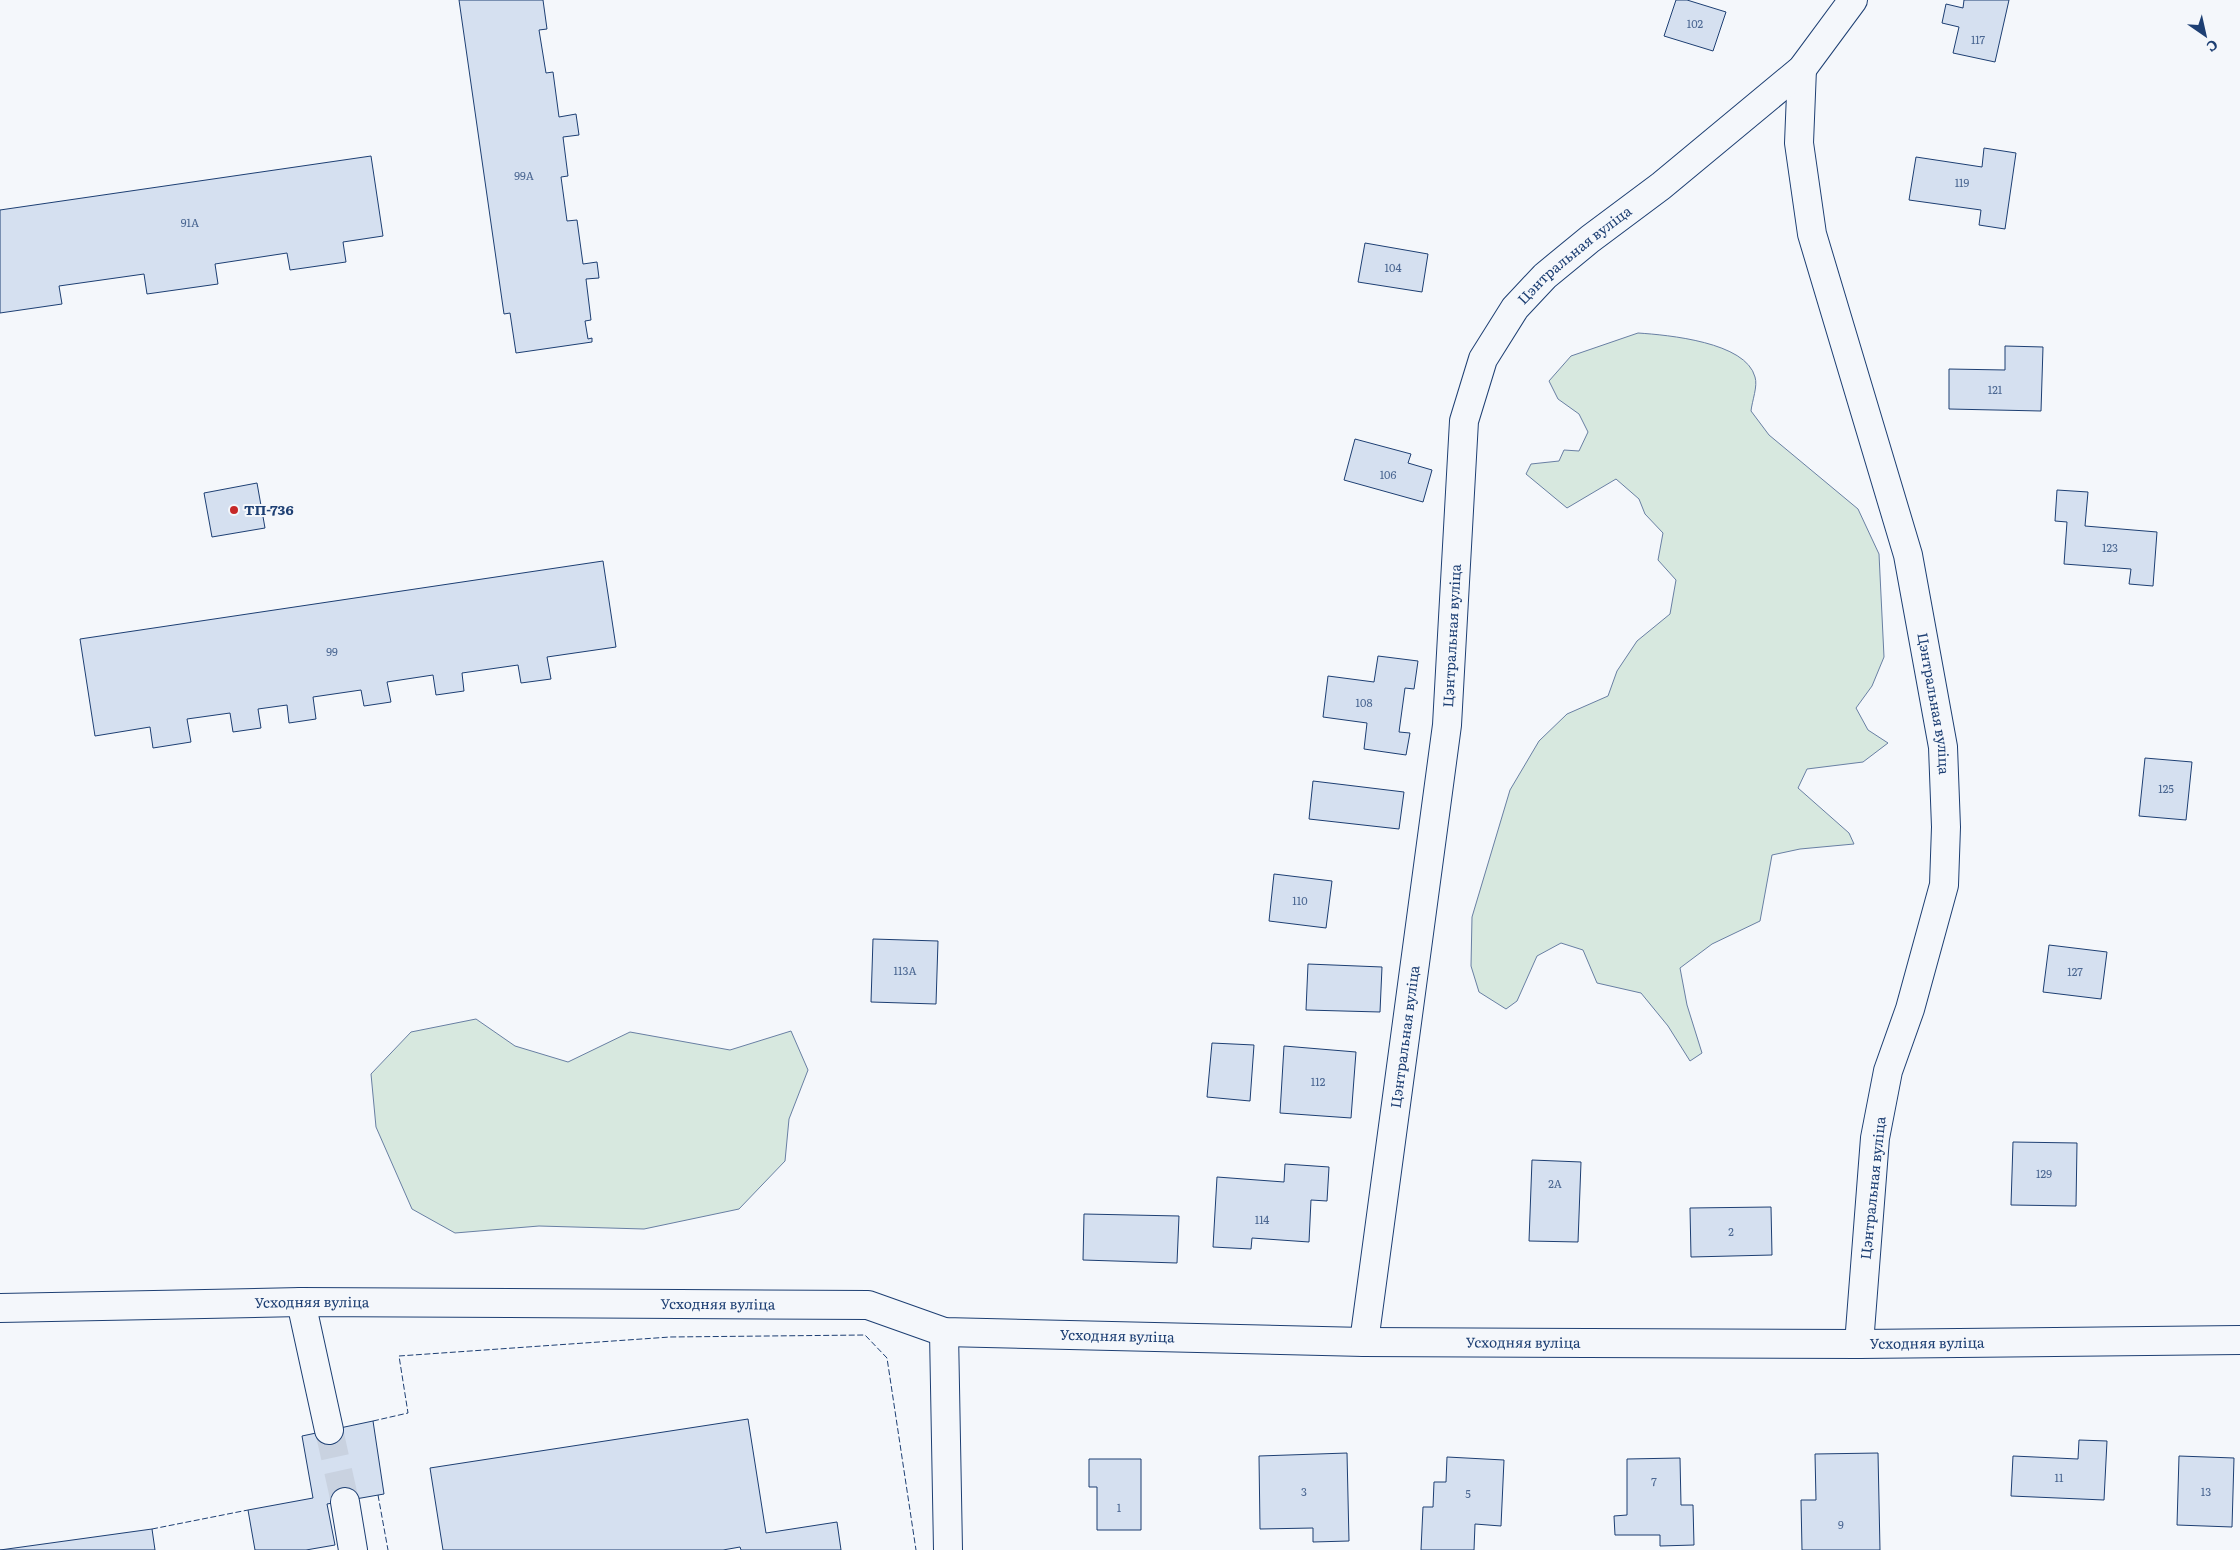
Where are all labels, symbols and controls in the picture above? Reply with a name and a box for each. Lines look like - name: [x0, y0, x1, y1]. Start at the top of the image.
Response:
- north arrow: [2180, 10, 2230, 60]
- house number: 102: [1687, 15, 1704, 31]
- house number: 117: [1971, 31, 1986, 47]
- text: С: [2203, 36, 2223, 58]
- house number: 99А: [514, 167, 534, 183]
- house number: 119: [1955, 174, 1970, 190]
- street label: Цэнтральная вуліца: [1512, 200, 1636, 308]
- house number: 91А: [181, 214, 199, 230]
- house number: 104: [1385, 259, 1401, 275]
- house number: 121: [1988, 381, 2003, 397]
- house number: 106: [1380, 466, 1396, 482]
- place label: ТП-736: [244, 499, 294, 519]
- marker: ТП-736: [228, 504, 240, 516]
- house number: 123: [2102, 539, 2118, 555]
- street label: Цэнтральная вуліца: [1437, 563, 1465, 708]
- street label: Цэнтральная вуліца: [1913, 631, 1955, 775]
- house number: 99: [326, 643, 338, 659]
- house number: 108: [1356, 694, 1372, 710]
- house number: 125: [2158, 780, 2174, 796]
- house number: 110: [1292, 892, 1308, 908]
- house number: 113А: [893, 962, 917, 978]
- house number: 127: [2067, 963, 2083, 979]
- street label: Цэнтральная вуліца: [1385, 964, 1424, 1109]
- house number: 112: [1311, 1073, 1326, 1089]
- street label: Цэнтральная вуліца: [1855, 1115, 1890, 1260]
- house number: 129: [2036, 1165, 2052, 1181]
- house number: 2А: [1548, 1175, 1562, 1191]
- house number: 114: [1255, 1211, 1269, 1227]
- house number: 2: [1728, 1223, 1734, 1239]
- street label: Усходняя вуліца: [254, 1291, 370, 1312]
- street label: Усходняя вуліца: [660, 1293, 776, 1314]
- street label: Усходняя вуліца: [1060, 1324, 1175, 1346]
- street label: Усходняя вуліца: [1466, 1331, 1581, 1352]
- street label: Усходняя вуліца: [1870, 1332, 1985, 1353]
- house number: 11: [2055, 1469, 2064, 1485]
- house number: 7: [1651, 1473, 1657, 1489]
- house number: 3: [1301, 1483, 1307, 1499]
- house number: 13: [2201, 1483, 2211, 1499]
- house number: 5: [1465, 1485, 1471, 1501]
- house number: 1: [1117, 1499, 1122, 1515]
- house number: 9: [1838, 1516, 1844, 1532]

